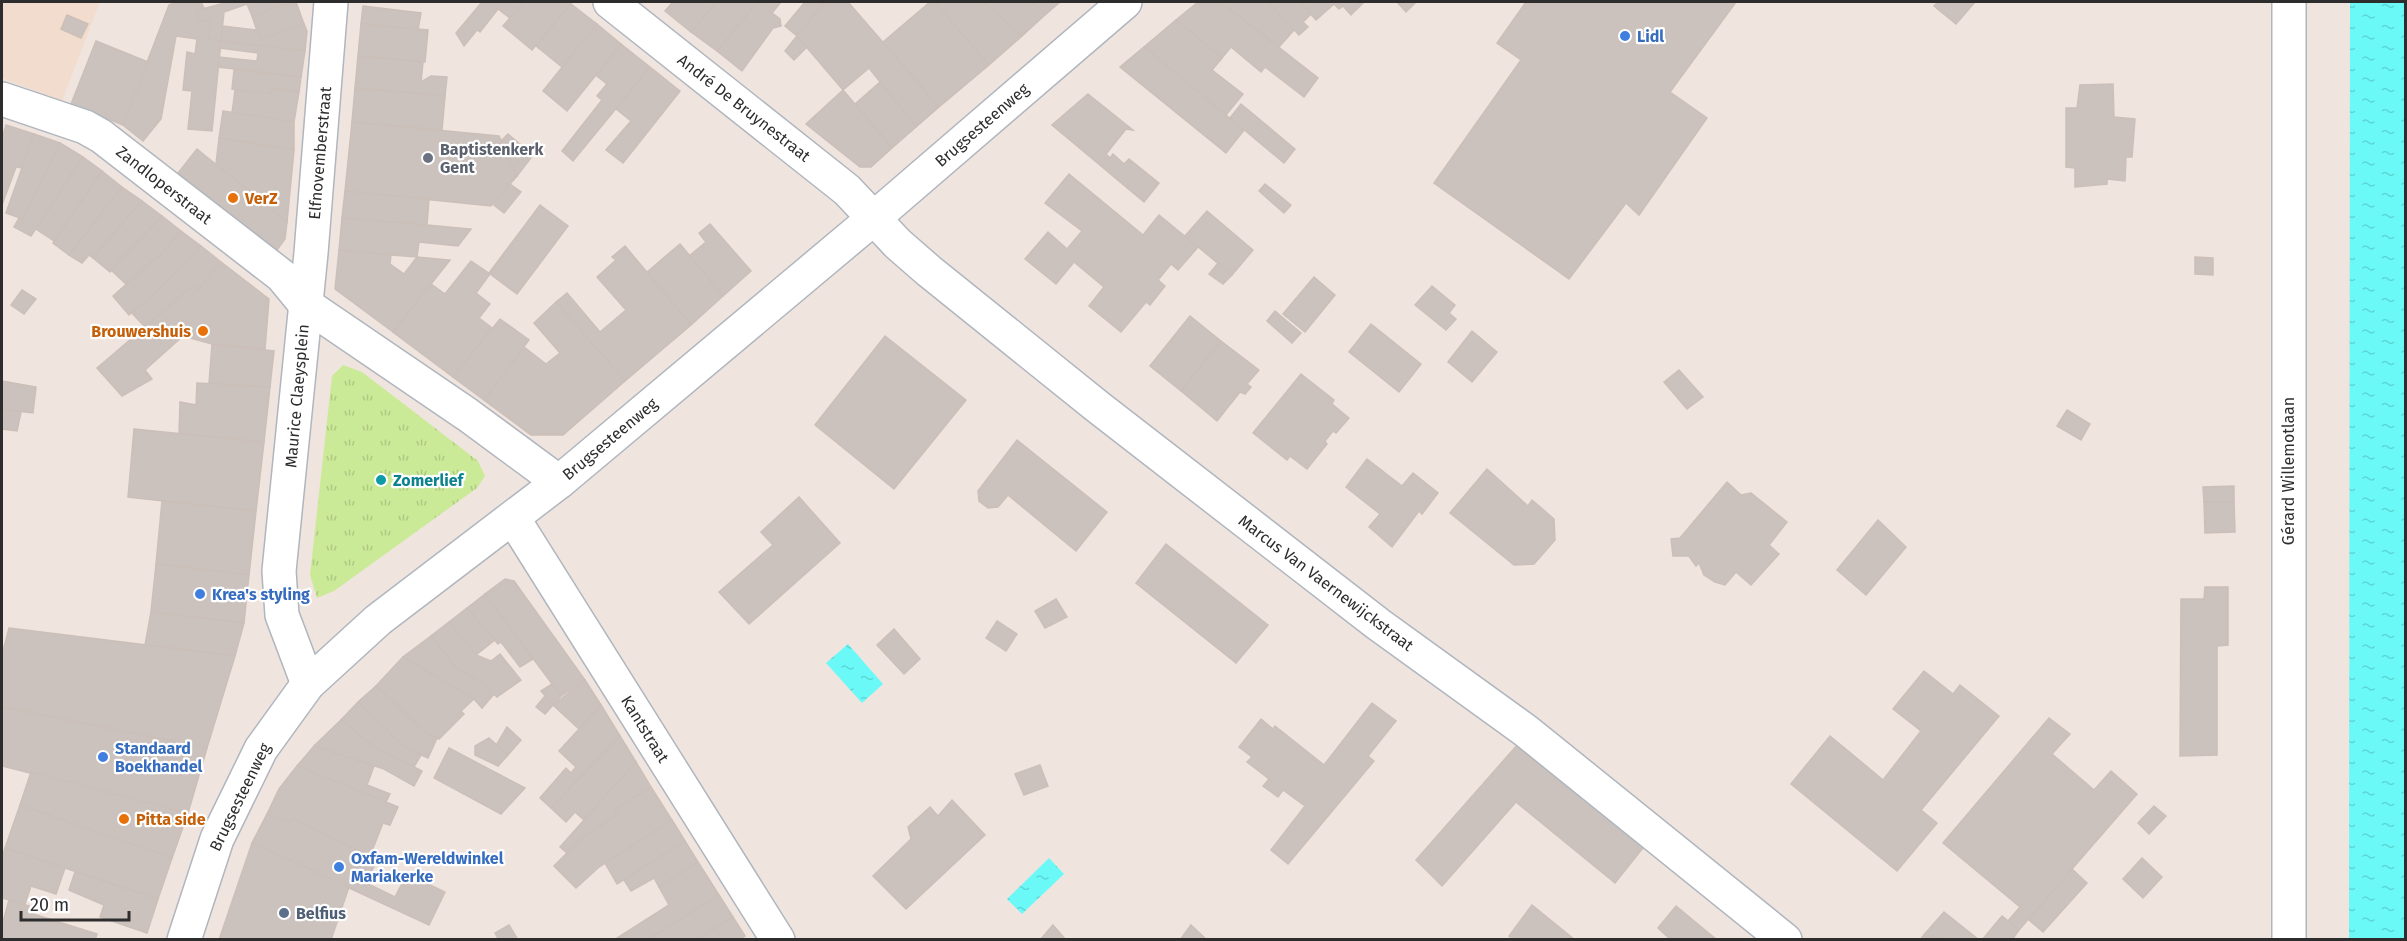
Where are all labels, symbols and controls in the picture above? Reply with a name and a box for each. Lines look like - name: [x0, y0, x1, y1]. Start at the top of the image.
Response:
- place label: Lidl: [1637, 27, 1664, 46]
- marker: Lidl: [1618, 29, 1632, 43]
- street label: André De Bruynestraat: [674, 50, 814, 166]
- street label: Brugsesteenweg: [931, 79, 1033, 171]
- street label: Elfnovemberstraat: [305, 85, 335, 220]
- place label: Baptistenkerk Gent: [440, 140, 543, 177]
- street label: Zandloperstraat: [113, 142, 216, 228]
- marker: Baptistenkerk Gent: [421, 151, 435, 165]
- place label: VerZ: [244, 189, 278, 208]
- marker: VerZ: [226, 191, 240, 205]
- place label: Brouwershuis: [91, 322, 191, 341]
- street label: Maurice Claeysplein: [281, 323, 313, 469]
- marker: Brouwershuis: [196, 324, 210, 338]
- street label: Brugsesteenweg: [559, 393, 662, 484]
- street label: Gérard Willemotlaan: [2279, 397, 2298, 545]
- place label: Zomerlief: [393, 471, 465, 490]
- marker: Zomerlief: [374, 473, 388, 487]
- street label: Marcus Van Vaernewijckstraat: [1235, 511, 1417, 655]
- place label: Krea's styling: [212, 585, 310, 604]
- marker: Krea's styling: [193, 587, 207, 601]
- street label: Kantstraat: [617, 692, 673, 766]
- place label: Standaard Boekhandel: [115, 739, 203, 776]
- street label: Brugsesteenweg: [206, 739, 275, 854]
- marker: Standaard Boekhandel: [96, 750, 110, 764]
- place label: Pitta side: [136, 810, 206, 829]
- marker: Pitta side: [117, 812, 131, 826]
- place label: Oxfam-Wereldwinkel Mariakerke: [351, 849, 504, 886]
- marker: Oxfam-Wereldwinkel Mariakerke: [332, 860, 346, 874]
- scale bar: [21, 884, 129, 922]
- text: 20 m: [30, 894, 69, 916]
- place label: Belfius: [296, 904, 346, 923]
- marker: Belfius: [277, 906, 291, 920]

